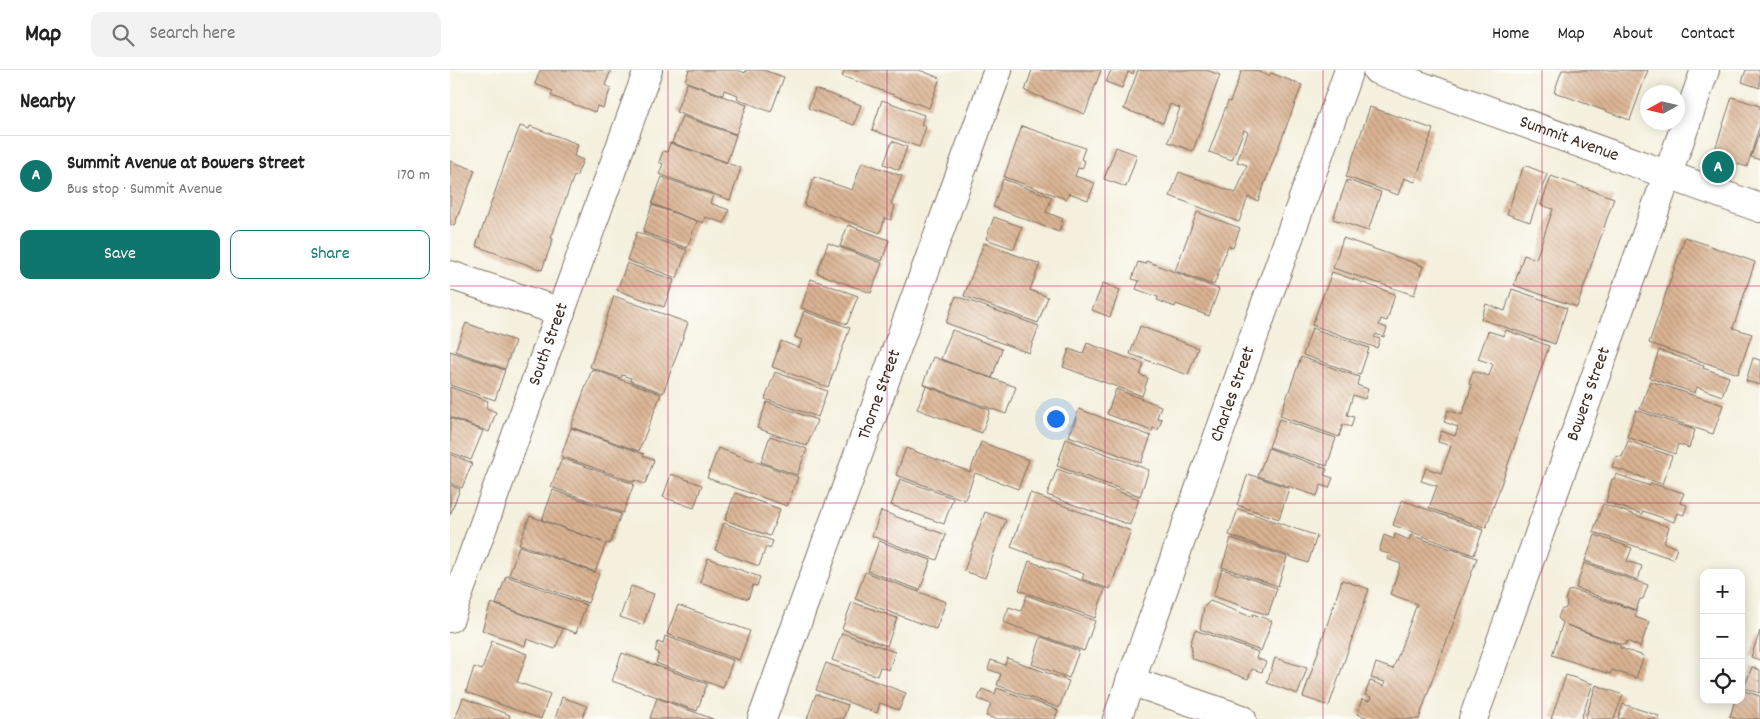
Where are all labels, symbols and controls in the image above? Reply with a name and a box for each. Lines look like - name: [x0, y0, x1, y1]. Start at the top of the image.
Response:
- search box: [91, 12, 441, 57]
- text: Map: [25, 18, 61, 52]
- icon: search: [109, 21, 137, 49]
- text: Search here: [149, 21, 235, 48]
- text: Home: [1492, 22, 1529, 47]
- text: Map: [1557, 22, 1585, 47]
- text: About: [1613, 22, 1653, 47]
- text: Contact: [1681, 22, 1735, 47]
- north arrow: [1640, 85, 1685, 130]
- text: Nearby: [20, 88, 75, 118]
- street label: Summit Avenue: [1516, 110, 1622, 169]
- pin: A: [1702, 148, 1734, 186]
- text: Summit Avenue at Bowers Street: [67, 151, 305, 178]
- text: A: [32, 164, 40, 187]
- text: 170 m: [397, 164, 430, 187]
- text: Bus stop · Summit Avenue: [67, 178, 222, 201]
- button: Save: [20, 230, 220, 279]
- button: Share: [230, 230, 430, 279]
- street label: South Street: [522, 299, 575, 389]
- street label: Charles Street: [1205, 343, 1262, 445]
- street label: Bowers Street: [1561, 343, 1618, 445]
- street label: Thorne Street: [852, 346, 908, 443]
- your location: [1043, 406, 1069, 432]
- map controls: [1700, 569, 1745, 704]
- button: +: [1700, 569, 1745, 614]
- button: −: [1700, 614, 1745, 659]
- button: locate: [1700, 659, 1745, 704]

